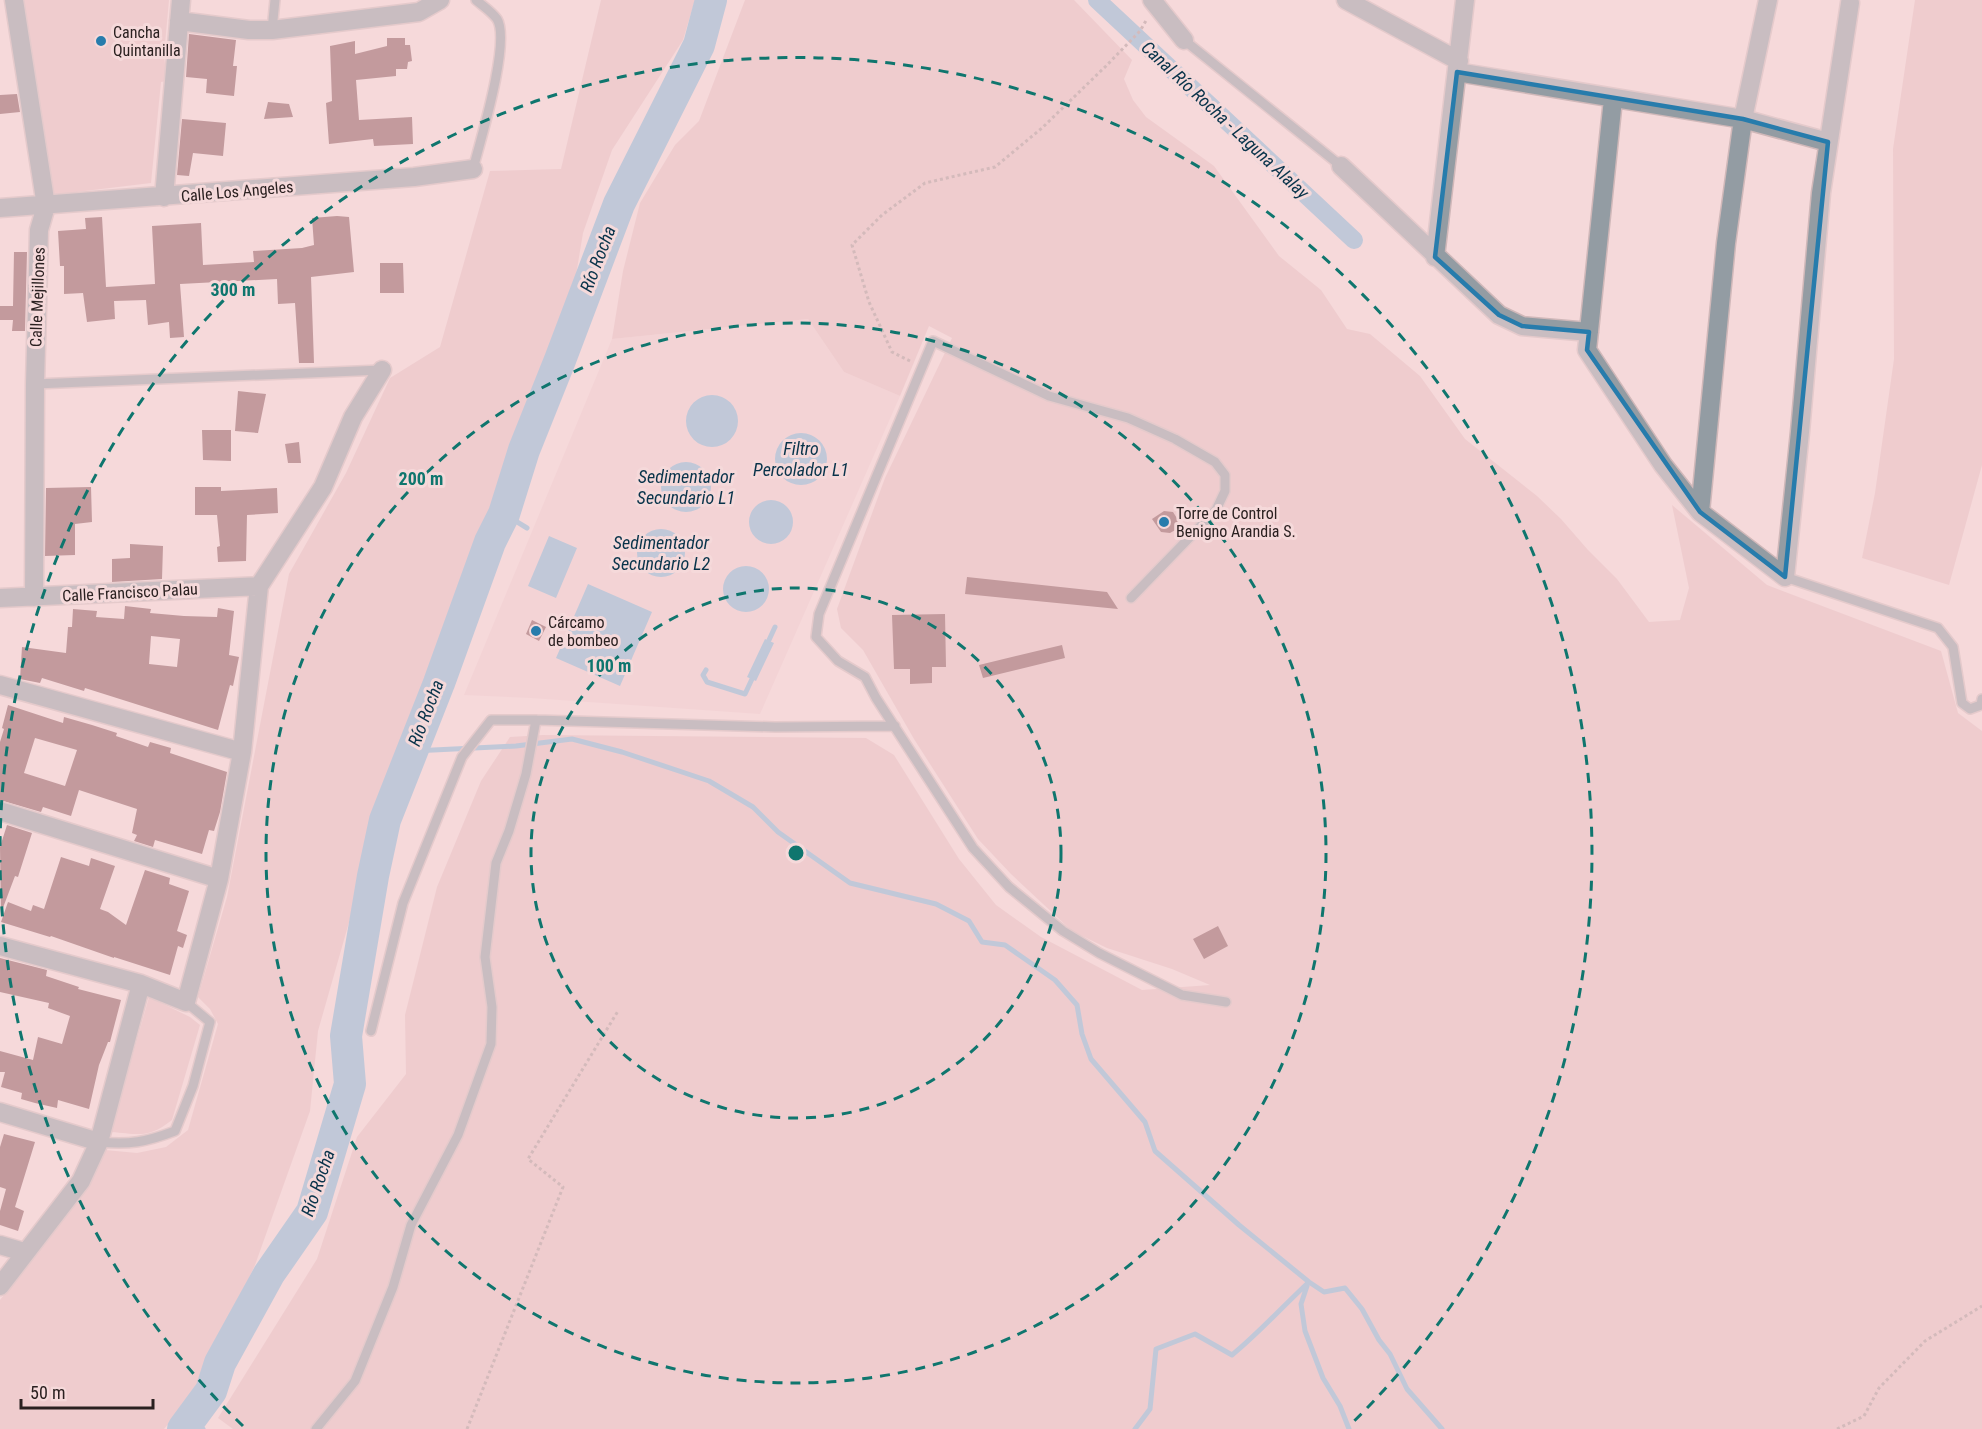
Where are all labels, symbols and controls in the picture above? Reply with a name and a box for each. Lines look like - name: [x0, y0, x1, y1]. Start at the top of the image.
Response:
- place label: Cancha Quintanilla: [113, 23, 181, 60]
- marker: Cancha Quintanilla: [94, 34, 108, 48]
- water label: Canal Río Rocha - Laguna Alalay: [1137, 36, 1314, 203]
- street label: Calle Los Angeles: [180, 177, 294, 206]
- water label: Río Rocha: [575, 223, 620, 295]
- street label: Calle Mejillones: [26, 247, 49, 347]
- text: 300 m: [211, 279, 255, 300]
- water label: Filtro Percolador L1: [753, 438, 849, 480]
- water label: Sedimentador Secundario L1: [637, 466, 735, 508]
- text: 200 m: [399, 468, 443, 489]
- place label: Torre de Control Benigno Arandia S.: [1176, 504, 1296, 541]
- marker: Torre de Control Benigno Arandia S.: [1157, 515, 1171, 529]
- water label: Sedimentador Secundario L2: [612, 532, 711, 574]
- street label: Calle Francisco Palau: [62, 579, 198, 606]
- place label: Cárcamo de bombeo: [548, 613, 619, 650]
- marker: Cárcamo de bombeo: [529, 624, 543, 638]
- text: 100 m: [587, 655, 631, 676]
- water label: Río Rocha: [403, 677, 448, 749]
- centre of rings: [786, 843, 806, 863]
- water label: Río Rocha: [296, 1147, 339, 1219]
- scale bar: [21, 1372, 153, 1410]
- text: 50 m: [30, 1382, 65, 1403]

